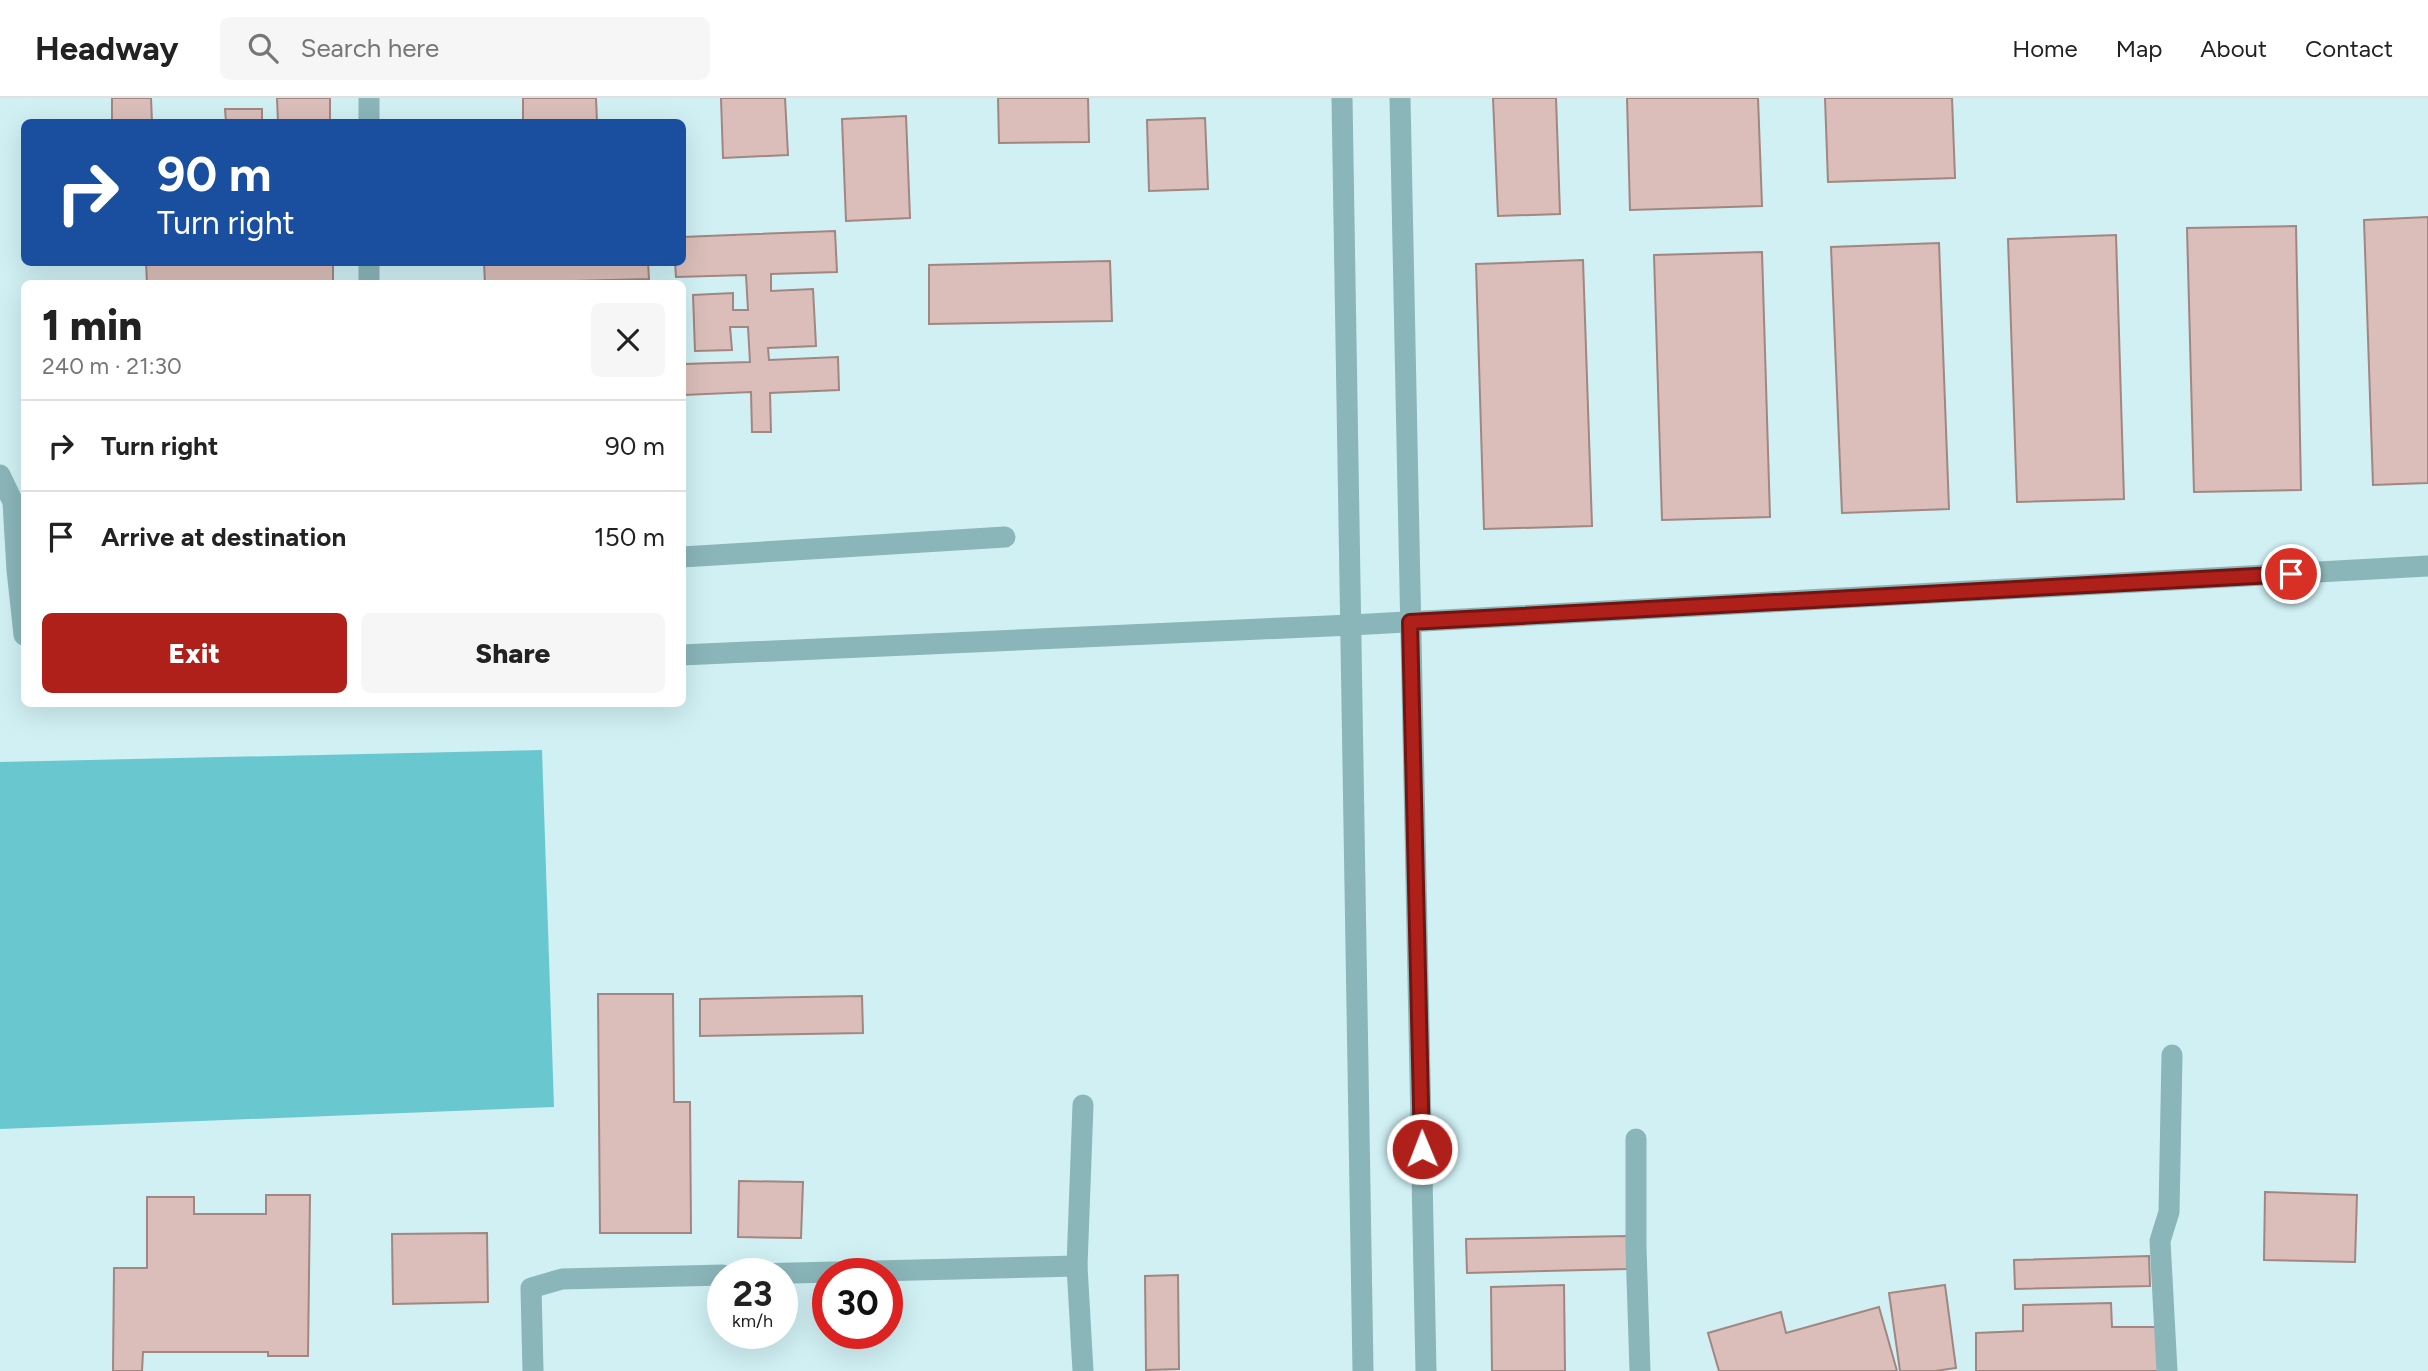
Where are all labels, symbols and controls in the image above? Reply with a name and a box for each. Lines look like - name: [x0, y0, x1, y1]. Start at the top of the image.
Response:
- search box: [220, 17, 710, 80]
- text: Headway: [35, 29, 178, 68]
- icon: search: [244, 29, 282, 67]
- text: Search here: [300, 32, 439, 64]
- text: Home: [2012, 34, 2078, 63]
- text: Map: [2116, 34, 2162, 63]
- text: About: [2200, 34, 2267, 63]
- text: Contact: [2305, 34, 2393, 63]
- text: 90 m: [157, 144, 272, 203]
- icon: right: [42, 147, 133, 238]
- text: Turn right: [157, 204, 295, 242]
- text: 1 min: [42, 300, 142, 351]
- button: close: [591, 303, 665, 377]
- text: 240 m · 21:30: [42, 352, 182, 380]
- icon: right: [42, 427, 80, 465]
- text: Turn right: [101, 430, 218, 462]
- text: 90 m: [605, 430, 665, 462]
- icon: arrive: [42, 518, 80, 556]
- text: Arrive at destination: [101, 521, 346, 553]
- text: 150 m: [594, 521, 665, 553]
- pin: [2261, 544, 2321, 604]
- icon: arrive: [2272, 555, 2310, 593]
- button: Exit: [42, 613, 347, 693]
- button: Share: [361, 613, 665, 693]
- position arrow: [1385, 1112, 1459, 1186]
- speed limit sign: 30: [812, 1258, 903, 1349]
- text: 23: [733, 1273, 772, 1315]
- text: km/h: [732, 1310, 773, 1332]

